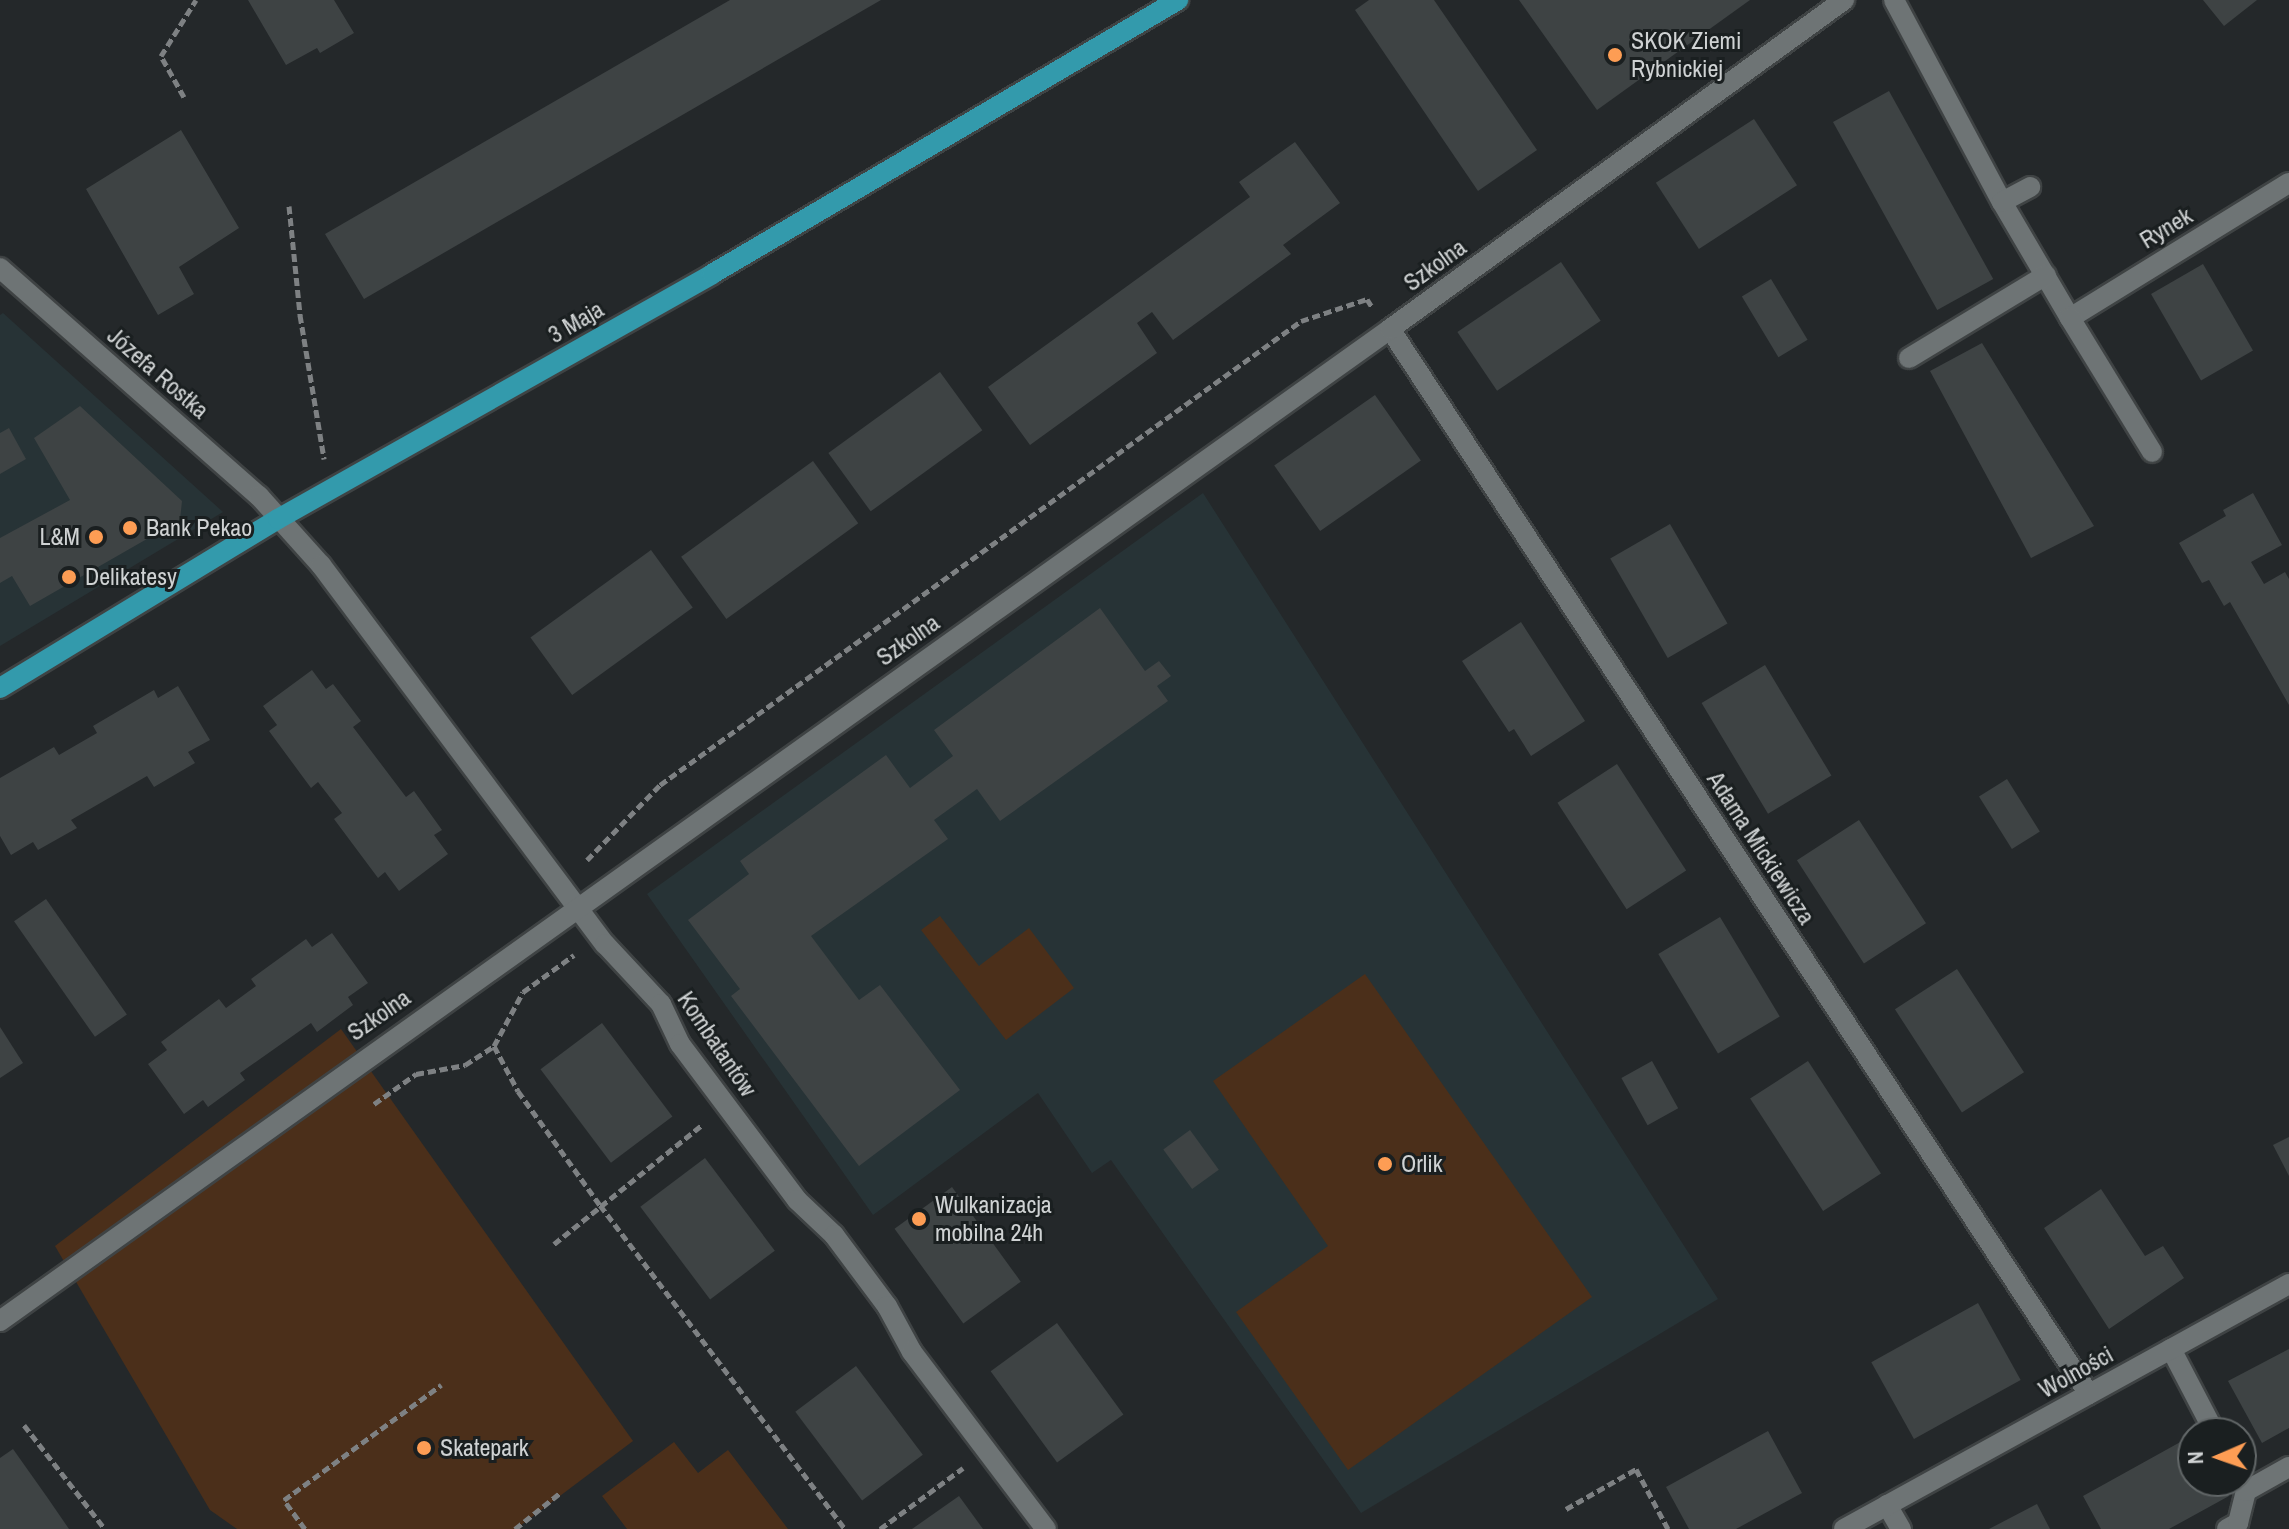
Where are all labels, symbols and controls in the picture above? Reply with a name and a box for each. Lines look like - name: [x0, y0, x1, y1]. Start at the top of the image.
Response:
- place label: SKOK Ziemi Rybnickiej: [1631, 27, 1741, 83]
- marker: SKOK Ziemi Rybnickiej: [1606, 46, 1624, 64]
- street label: Rynek: [2135, 201, 2197, 255]
- street label: Szkolna: [1398, 233, 1472, 297]
- street label: 3 Maja: [543, 295, 609, 349]
- street label: Józefa Rostka: [101, 321, 215, 425]
- place label: Bank Pekao: [146, 514, 252, 542]
- marker: Bank Pekao: [121, 519, 139, 537]
- place label: L&M: [40, 523, 80, 551]
- marker: L&M: [87, 528, 105, 546]
- place label: Delikatesy: [85, 563, 177, 591]
- marker: Delikatesy: [60, 568, 78, 586]
- street label: Szkolna: [871, 608, 945, 672]
- street label: Adama Mickiewicza: [1701, 766, 1821, 930]
- street label: Szkolna: [342, 983, 416, 1047]
- street label: Kombatantów: [671, 986, 763, 1102]
- place label: Orlik: [1401, 1150, 1443, 1178]
- marker: Orlik: [1376, 1155, 1394, 1173]
- place label: Wulkanizacja mobilna 24h: [935, 1191, 1052, 1247]
- marker: Wulkanizacja mobilna 24h: [910, 1210, 928, 1228]
- street label: Wolności: [2034, 1340, 2118, 1404]
- north arrow: [2177, 1417, 2257, 1497]
- place label: Skatepark: [440, 1434, 529, 1462]
- marker: Skatepark: [415, 1439, 433, 1457]
- text: N: [2180, 1451, 2210, 1465]

